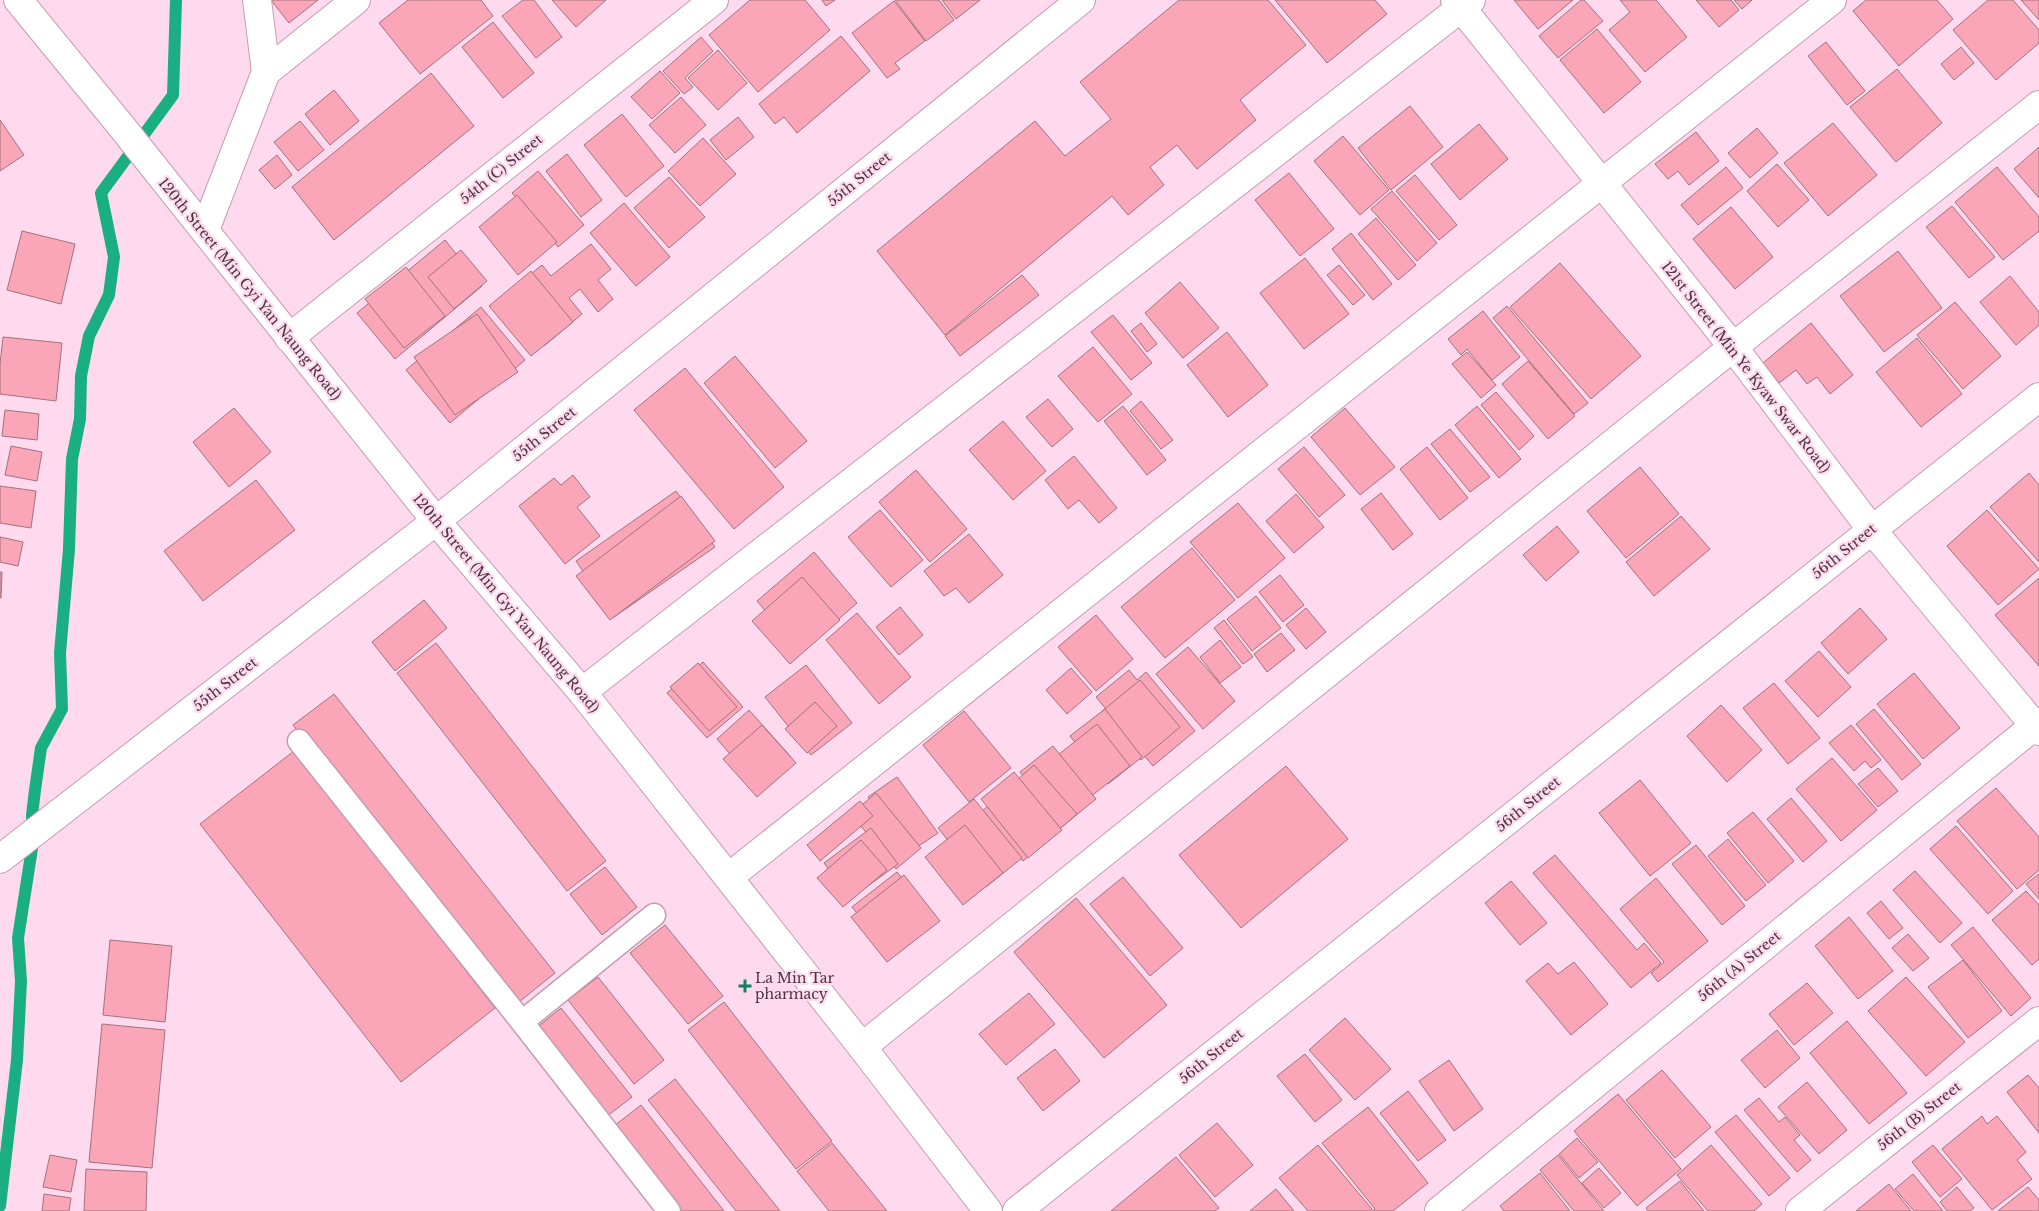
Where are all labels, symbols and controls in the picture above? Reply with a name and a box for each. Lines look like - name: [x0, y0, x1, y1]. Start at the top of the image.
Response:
- street label: 54th (C) Street: [456, 130, 547, 208]
- street label: 55th Street: [823, 147, 895, 210]
- street label: 120th Street (Min Gyi Yan Naung Road): [155, 174, 345, 404]
- street label: 121st Street (Min Ye Kyaw Swar Road): [1658, 258, 1834, 476]
- street label: 55th Street: [508, 402, 580, 465]
- street label: 120th Street (Min Gyi Yan Naung Road): [409, 490, 603, 716]
- street label: 56th Street: [1808, 519, 1881, 583]
- street label: 55th Street: [189, 653, 261, 715]
- street label: 56th Street: [1492, 772, 1565, 836]
- street label: 56th (A) Street: [1694, 926, 1785, 1005]
- place label: La Min Tar pharmacy: [755, 969, 835, 1003]
- marker: La Min Tar pharmacy: [739, 980, 751, 992]
- street label: 56th Street: [1175, 1024, 1248, 1088]
- street label: 56th (B) Street: [1873, 1077, 1965, 1154]

